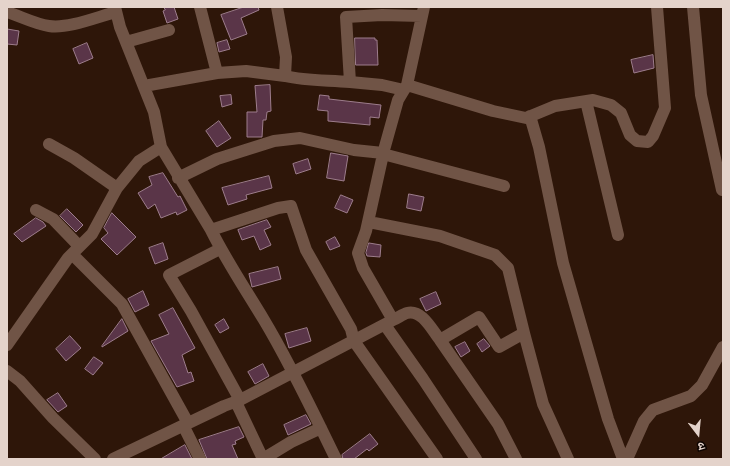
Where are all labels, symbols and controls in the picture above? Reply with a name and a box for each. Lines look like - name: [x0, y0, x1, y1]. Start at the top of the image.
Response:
- north arrow: [678, 414, 718, 454]
- text: उ: [697, 439, 706, 453]

